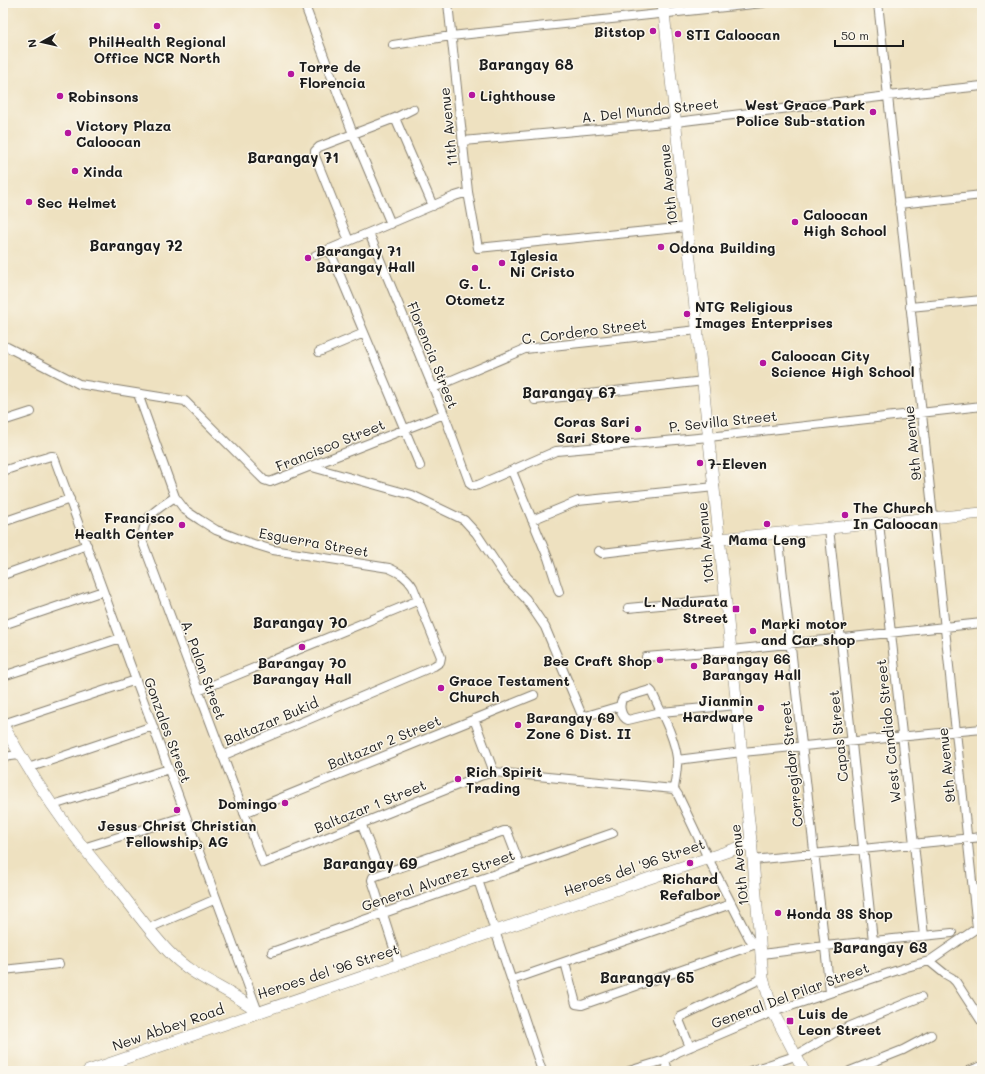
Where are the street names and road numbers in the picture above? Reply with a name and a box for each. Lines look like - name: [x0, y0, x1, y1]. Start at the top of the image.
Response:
- street label: 11th Avenue: [434, 86, 462, 168]
- street label: A. Del Mundo Street: [581, 93, 719, 127]
- street label: 10th Avenue: [654, 143, 682, 227]
- street label: Florencia Street: [403, 299, 463, 411]
- street label: C. Cordero Street: [520, 314, 648, 348]
- street label: 9th Avenue: [899, 405, 925, 481]
- street label: P. Sevilla Street: [668, 406, 778, 436]
- street label: Francisco Street: [273, 414, 387, 476]
- street label: 10th Avenue: [692, 501, 718, 585]
- street label: Esguerra Street: [258, 523, 370, 561]
- street label: A. Palon Street: [177, 618, 231, 722]
- street label: West Candido Street: [871, 658, 905, 804]
- street label: Gonzales Street: [140, 675, 196, 785]
- street label: Capas Street: [824, 689, 852, 783]
- street label: Baltazar Bukid: [221, 693, 321, 749]
- street label: Corregidor Street: [775, 700, 807, 828]
- street label: Baltazar 2 Street: [324, 711, 444, 773]
- street label: 9th Avenue: [933, 727, 959, 803]
- street label: Baltazar 1 Street: [311, 775, 429, 837]
- street label: 10th Avenue: [725, 823, 753, 907]
- street label: Heroes del '96 Street: [561, 834, 707, 900]
- street label: General Alvarez Street: [359, 845, 517, 915]
- street label: Heroes del '96 Street: [255, 939, 401, 1003]
- street label: General Del Pilar Street: [708, 958, 872, 1032]
- street label: New Abbey Road: [109, 999, 227, 1055]

